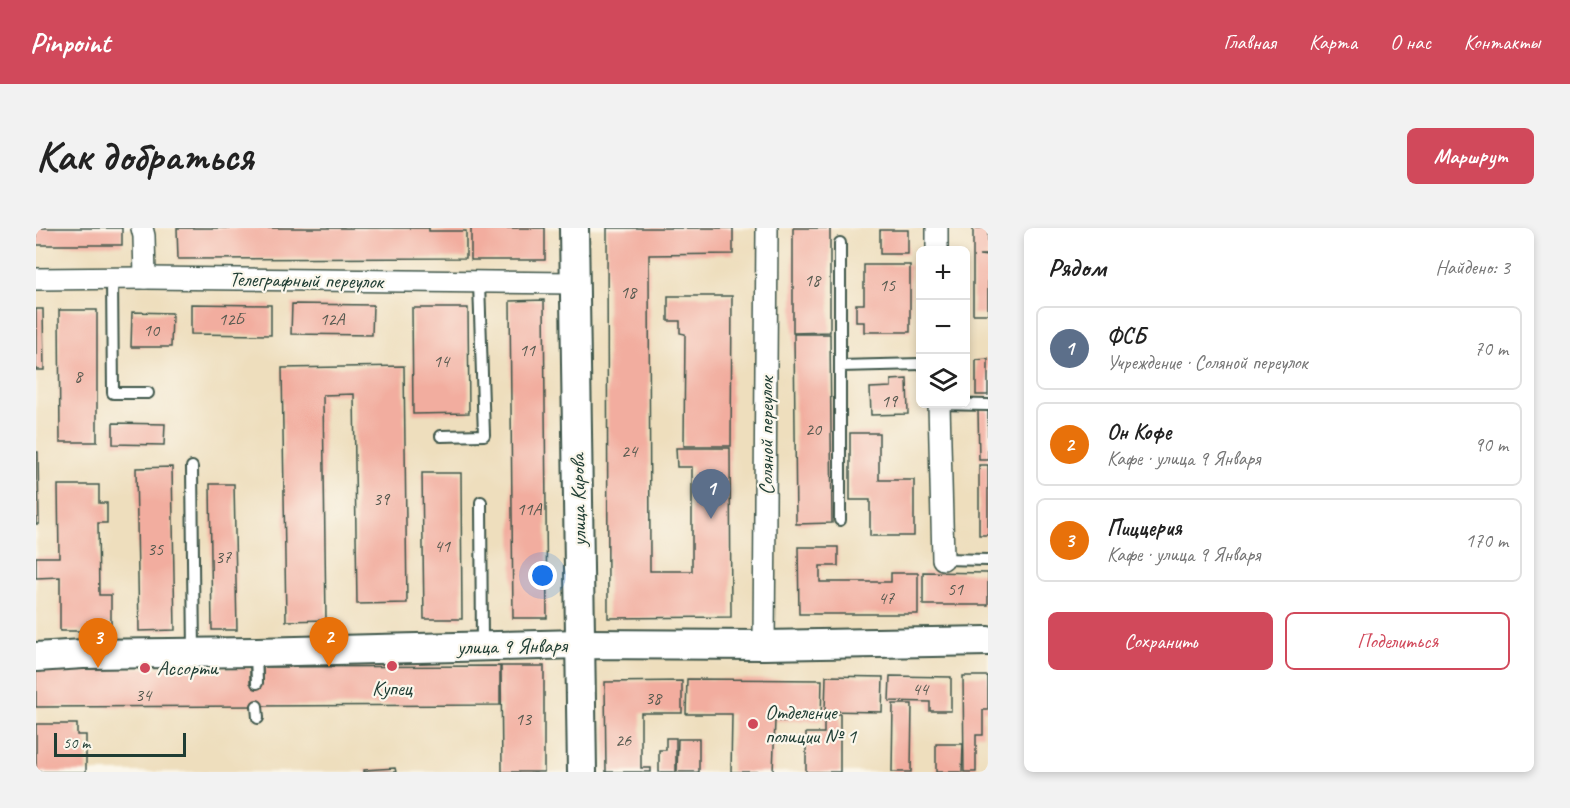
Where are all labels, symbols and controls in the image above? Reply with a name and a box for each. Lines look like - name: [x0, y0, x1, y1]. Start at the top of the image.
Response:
- text: Pinpoint: [30, 25, 110, 60]
- text: Главная: [1223, 29, 1276, 55]
- text: Карта: [1309, 29, 1357, 55]
- text: О нас: [1390, 29, 1431, 55]
- text: Контакты: [1464, 29, 1540, 55]
- button: Маршрут: [1407, 128, 1534, 184]
- text: Как добраться: [36, 130, 253, 183]
- map controls: [916, 246, 970, 408]
- button: +: [916, 246, 970, 300]
- text: Рядом: [1048, 251, 1106, 284]
- text: Найдено: 3: [1435, 255, 1510, 280]
- street label: Телеграфный переулок: [229, 266, 385, 294]
- house number: 18: [804, 269, 822, 291]
- house number: 15: [879, 274, 896, 296]
- house number: 18: [620, 281, 638, 303]
- button: −: [916, 300, 970, 354]
- house number: 12Б: [218, 308, 247, 330]
- house number: 12А: [319, 308, 346, 330]
- house number: 10: [143, 319, 161, 341]
- text: ФСБ: [1107, 322, 1146, 350]
- text: 1: [1065, 336, 1074, 361]
- text: 70 m: [1474, 336, 1508, 361]
- house number: 11: [519, 339, 536, 361]
- house number: 14: [433, 350, 451, 372]
- text: Учреждение · Соляной переулок: [1107, 350, 1307, 375]
- button: layers: [916, 354, 970, 408]
- house number: 8: [74, 365, 84, 387]
- street label: Соляной переулок: [753, 374, 779, 495]
- house number: 19: [881, 390, 899, 412]
- house number: 20: [805, 418, 823, 440]
- text: Он Кофе: [1107, 418, 1171, 446]
- text: 2: [1065, 432, 1074, 457]
- text: 90 m: [1474, 432, 1508, 457]
- house number: 24: [621, 440, 639, 462]
- text: Кафе · улица 9 Января: [1107, 446, 1260, 471]
- street label: улица Кирова: [564, 451, 592, 549]
- pin: 1: [692, 470, 730, 519]
- house number: 39: [373, 488, 391, 510]
- house number: 11А: [516, 498, 543, 520]
- text: Пиццерия: [1107, 514, 1182, 542]
- text: 3: [1065, 528, 1074, 553]
- text: 170 m: [1465, 528, 1508, 553]
- house number: 41: [434, 535, 451, 557]
- house number: 35: [147, 538, 164, 560]
- text: Кафе · улица 9 Января: [1107, 542, 1260, 567]
- house number: 37: [215, 546, 232, 568]
- your location: [528, 561, 557, 590]
- house number: 51: [947, 578, 964, 600]
- house number: 47: [878, 587, 895, 609]
- button: Сохранить: [1048, 612, 1273, 670]
- button: Поделиться: [1285, 612, 1510, 670]
- pin: 3: [78, 618, 118, 668]
- pin: 2: [310, 618, 348, 667]
- street label: улица 9 Января: [455, 632, 569, 660]
- place label: Ассорти: [157, 655, 219, 681]
- marker: Купец: [385, 659, 399, 673]
- marker: Ассорти: [138, 661, 152, 675]
- place label: Купец: [372, 675, 413, 701]
- house number: 44: [912, 678, 930, 700]
- house number: 34: [135, 684, 153, 706]
- house number: 38: [645, 687, 663, 709]
- place label: Отделение полиции № 1: [765, 699, 858, 749]
- house number: 13: [515, 708, 533, 730]
- marker: Отделение полиции № 1: [746, 717, 760, 731]
- house number: 26: [615, 729, 632, 751]
- scale bar: [54, 730, 186, 758]
- text: 50 m: [63, 733, 90, 753]

